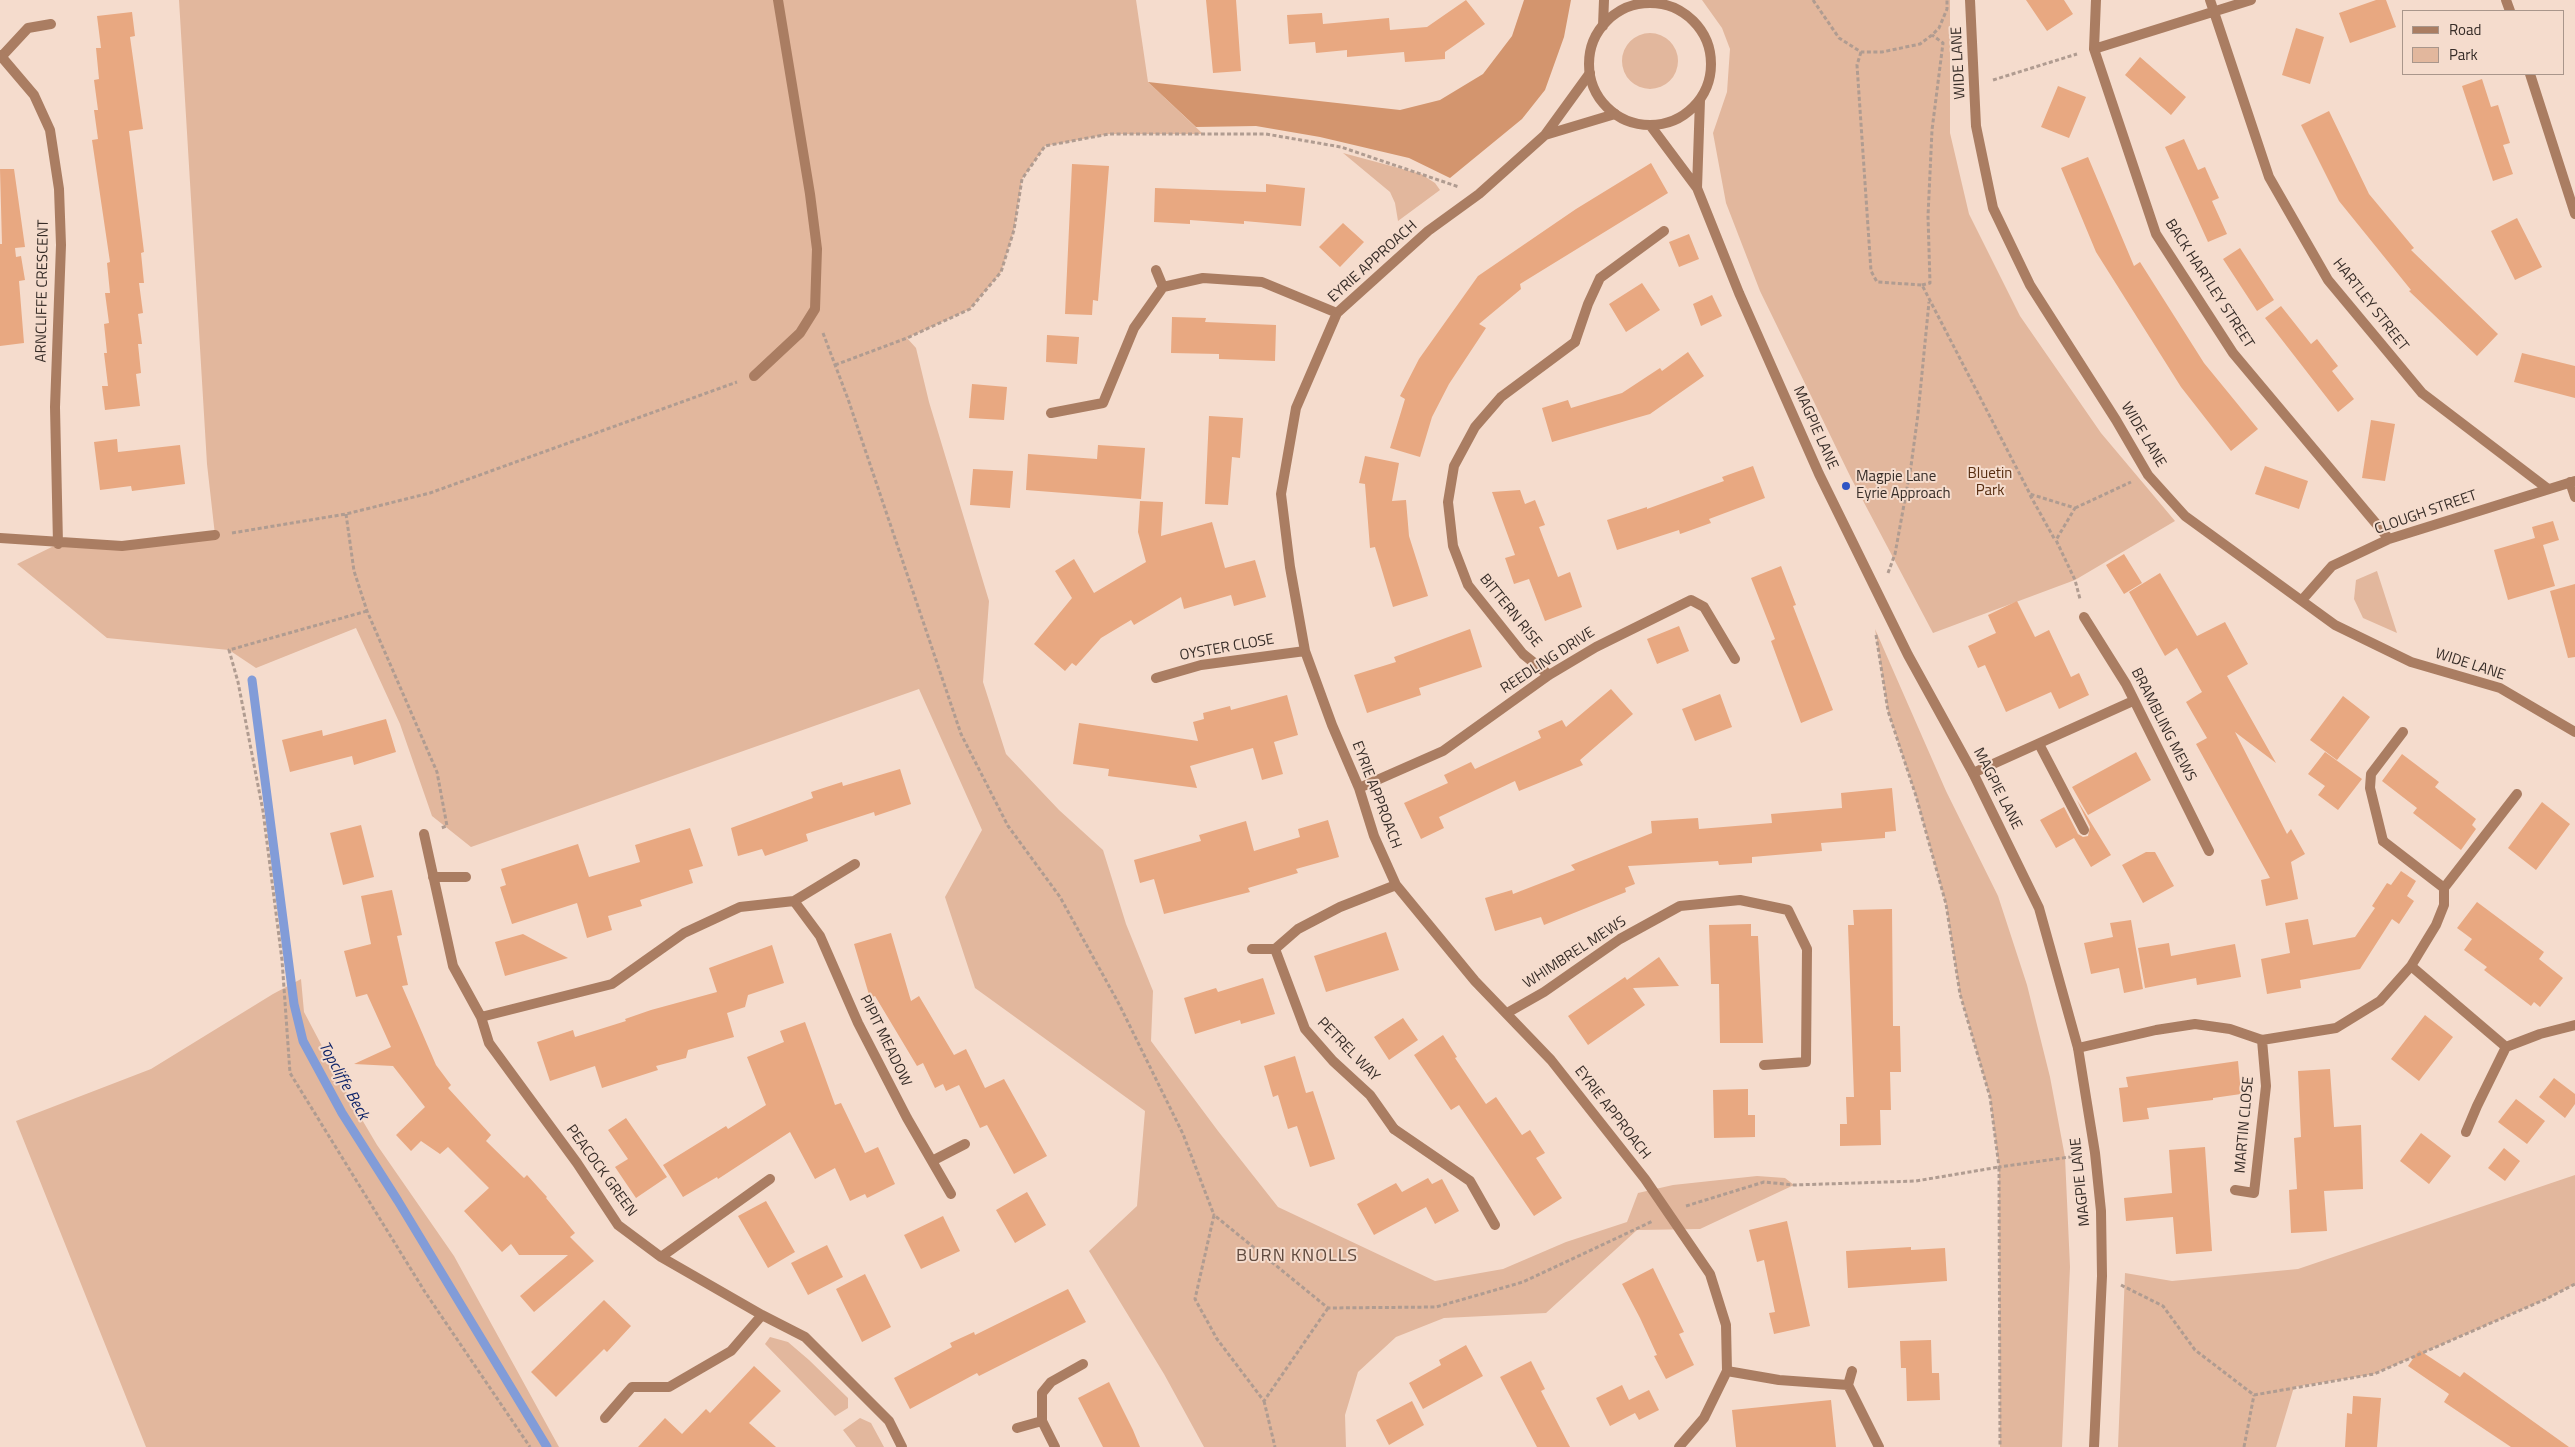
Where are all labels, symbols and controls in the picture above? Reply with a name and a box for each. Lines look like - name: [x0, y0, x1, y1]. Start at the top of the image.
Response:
- legend: [2402, 10, 2565, 75]
- text: Road: [2449, 18, 2481, 41]
- street label: WIDE LANE: [1948, 26, 1970, 100]
- text: Park: [2449, 43, 2478, 66]
- street label: BACK HARTLEY STREET: [2160, 216, 2258, 352]
- street label: EYRIE APPROACH: [1325, 217, 1421, 307]
- street label: ARNCLIFFE CRESCENT: [33, 219, 53, 363]
- street label: HARTLEY STREET: [2328, 255, 2412, 355]
- street label: MAGPIE LANE: [1789, 384, 1841, 472]
- street label: WIDE LANE: [2117, 399, 2169, 471]
- park label: Bluetin Park: [1968, 465, 2012, 500]
- place label: Magpie Lane Eyrie Approach: [1856, 468, 1951, 503]
- marker: Magpie Lane Eyrie Approach: [1840, 480, 1852, 492]
- street label: CLOUGH STREET: [2372, 487, 2480, 539]
- street label: BITTERN RISE: [1475, 571, 1545, 651]
- street label: REEDLING DRIVE: [1498, 624, 1598, 698]
- street label: OYSTER CLOSE: [1178, 631, 1276, 665]
- street label: WIDE LANE: [2433, 645, 2507, 685]
- street label: BRAMBLING MEWS: [2127, 665, 2199, 785]
- street label: EYRIE APPROACH: [1347, 739, 1405, 851]
- street label: MAGPIE LANE: [1969, 745, 2025, 833]
- street label: WHIMBREL MEWS: [1520, 913, 1630, 993]
- street label: PIPIT MEADOW: [855, 993, 915, 1089]
- street label: PETREL WAY: [1313, 1014, 1383, 1086]
- water label: Topcliffe Beck: [314, 1039, 372, 1123]
- street label: EYRIE APPROACH: [1570, 1063, 1654, 1163]
- street label: MARTIN CLOSE: [2232, 1076, 2258, 1174]
- street label: PEACOCK GREEN: [562, 1122, 640, 1220]
- street label: MAGPIE LANE: [2067, 1137, 2095, 1227]
- district label: BURN KNOLLS: [1235, 1246, 1359, 1268]

